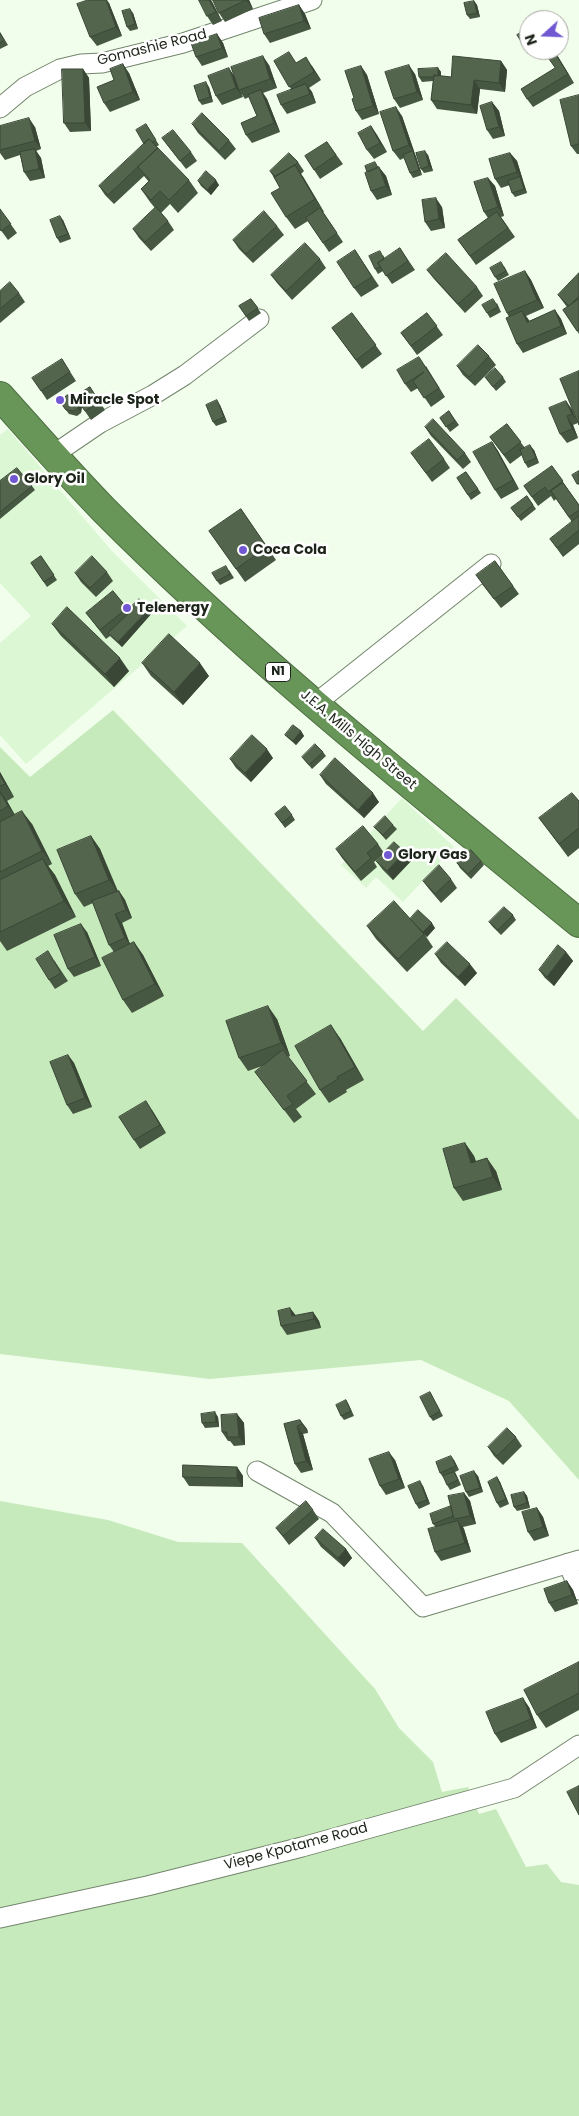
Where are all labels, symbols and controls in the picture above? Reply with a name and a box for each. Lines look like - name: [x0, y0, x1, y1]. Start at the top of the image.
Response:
- north arrow: [519, 10, 569, 60]
- street label: Gomashie Road: [96, 26, 208, 70]
- text: N: [520, 31, 542, 48]
- place label: Miracle Spot: [70, 392, 159, 408]
- marker: Miracle Spot: [54, 394, 66, 406]
- place label: Glory Oil: [24, 471, 85, 487]
- marker: Glory Oil: [8, 473, 20, 485]
- place label: Coca Cola: [253, 542, 327, 558]
- marker: Coca Cola: [237, 544, 249, 556]
- place label: Telenergy: [137, 600, 209, 616]
- marker: Telenergy: [121, 602, 133, 614]
- road number: N1: [266, 662, 290, 682]
- street label: J.E.A. Mills High Street: [297, 687, 419, 793]
- place label: Glory Gas: [398, 847, 468, 863]
- marker: Glory Gas: [382, 849, 394, 861]
- street label: Viepe Kpotame Road: [222, 1820, 370, 1874]

